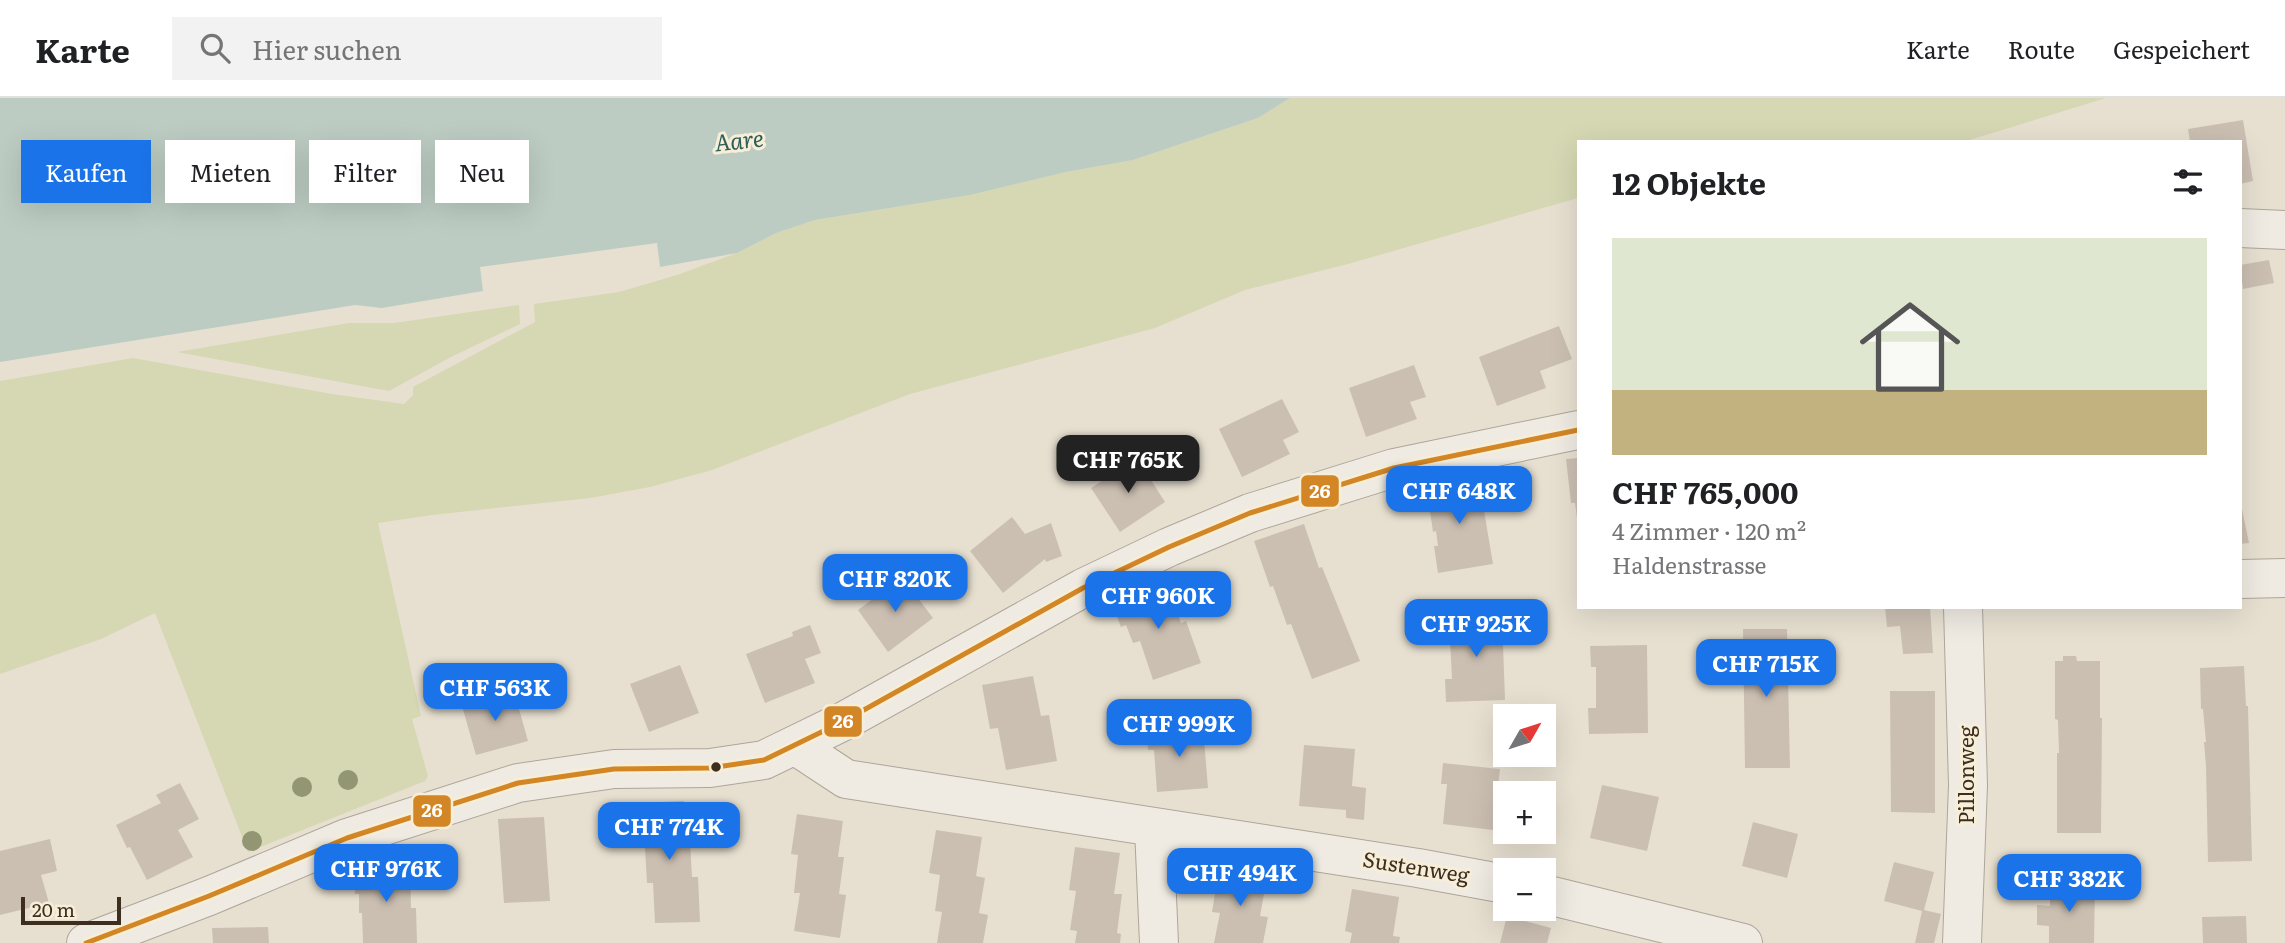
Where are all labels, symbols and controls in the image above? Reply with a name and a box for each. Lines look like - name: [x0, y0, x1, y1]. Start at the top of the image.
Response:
- search box: [172, 17, 662, 80]
- text: Karte: [35, 24, 130, 73]
- icon: search: [196, 29, 234, 67]
- text: Hier suchen: [252, 29, 402, 68]
- text: Karte: [1906, 31, 1970, 66]
- text: Route: [2008, 31, 2075, 66]
- text: Gespeichert: [2113, 31, 2250, 66]
- water label: Aare: [712, 120, 765, 159]
- chip: Kaufen: [21, 140, 151, 203]
- chip: Mieten: [165, 140, 295, 203]
- chip: Filter: [309, 140, 421, 203]
- chip: Neu: [435, 140, 529, 203]
- text: 12 Objekte: [1612, 160, 1766, 204]
- icon: filters: [2169, 163, 2207, 201]
- icon: home: [1847, 284, 1973, 410]
- pin: CHF 765K: [1056, 436, 1200, 495]
- text: CHF 765K: [1072, 441, 1184, 475]
- pin: CHF 648K: [1387, 466, 1531, 526]
- text: CHF 765,000: [1612, 469, 1799, 513]
- text: CHF 648K: [1402, 472, 1516, 506]
- line badge: 26: [1300, 474, 1340, 508]
- text: 26: [1309, 476, 1331, 504]
- text: 4 Zimmer · 120 m²: [1612, 513, 1806, 547]
- text: Haldenstrasse: [1612, 547, 1766, 581]
- pin: CHF 820K: [823, 554, 967, 614]
- text: CHF 820K: [839, 560, 951, 594]
- pin: CHF 960K: [1086, 572, 1230, 631]
- text: CHF 960K: [1101, 577, 1215, 611]
- pin: CHF 925K: [1404, 600, 1548, 659]
- text: CHF 925K: [1421, 605, 1531, 639]
- pin: CHF 715K: [1694, 640, 1838, 699]
- text: CHF 715K: [1712, 645, 1820, 679]
- pin: CHF 563K: [423, 664, 567, 723]
- text: CHF 563K: [439, 669, 551, 703]
- pin: CHF 999K: [1107, 700, 1251, 759]
- north arrow: [1493, 704, 1556, 766]
- map controls: [1493, 704, 1556, 921]
- line badge: 26: [823, 705, 863, 738]
- text: CHF 999K: [1123, 705, 1235, 739]
- text: 26: [832, 706, 854, 734]
- street label: Pillonweg: [1949, 725, 1980, 825]
- unlabelled marker: [709, 760, 723, 774]
- button: +: [1493, 781, 1556, 844]
- line badge: 26: [412, 794, 452, 828]
- text: 26: [421, 795, 443, 823]
- pin: CHF 774K: [597, 802, 741, 862]
- text: CHF 774K: [614, 808, 724, 842]
- street label: Sustenweg: [1361, 842, 1472, 889]
- pin: CHF 976K: [314, 844, 458, 904]
- pin: CHF 494K: [1168, 848, 1312, 908]
- text: CHF 976K: [330, 850, 442, 884]
- text: CHF 494K: [1183, 854, 1297, 888]
- pin: CHF 382K: [1997, 854, 2141, 914]
- button: −: [1493, 858, 1556, 921]
- text: CHF 382K: [2013, 860, 2125, 894]
- scale bar: [21, 894, 121, 926]
- text: 20 m: [32, 895, 75, 923]

